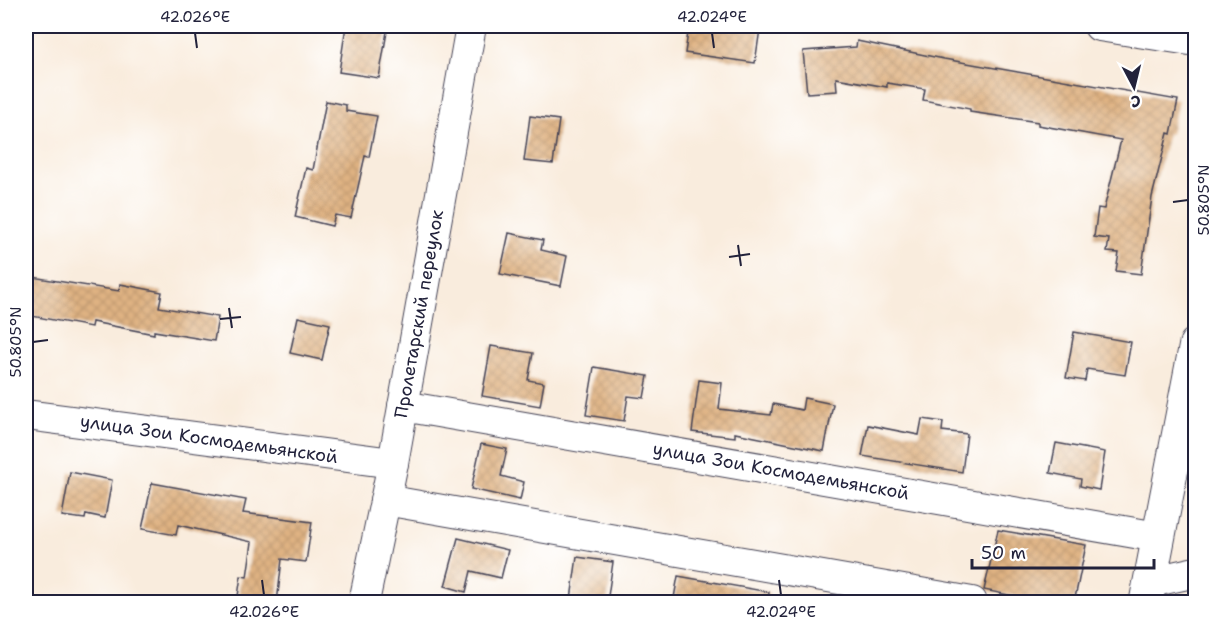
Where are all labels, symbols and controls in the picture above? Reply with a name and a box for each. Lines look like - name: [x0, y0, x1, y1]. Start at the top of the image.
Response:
- text: 42.026°E: [160, 7, 230, 27]
- text: 42.024°E: [677, 7, 747, 27]
- north arrow: [1104, 57, 1164, 117]
- text: С: [1129, 90, 1142, 112]
- text: 50.805°N: [1194, 164, 1214, 236]
- street label: Пролетарский переулок: [389, 208, 449, 420]
- text: 50.805°N: [6, 306, 26, 378]
- street label: улица Зои Космодемьянской: [79, 409, 340, 469]
- street label: улица Зои Космодемьянской: [651, 437, 911, 505]
- scale bar: [972, 532, 1154, 570]
- text: 50 m: [981, 541, 1026, 565]
- text: 42.026°E: [229, 602, 299, 622]
- text: 42.024°E: [746, 602, 816, 622]

